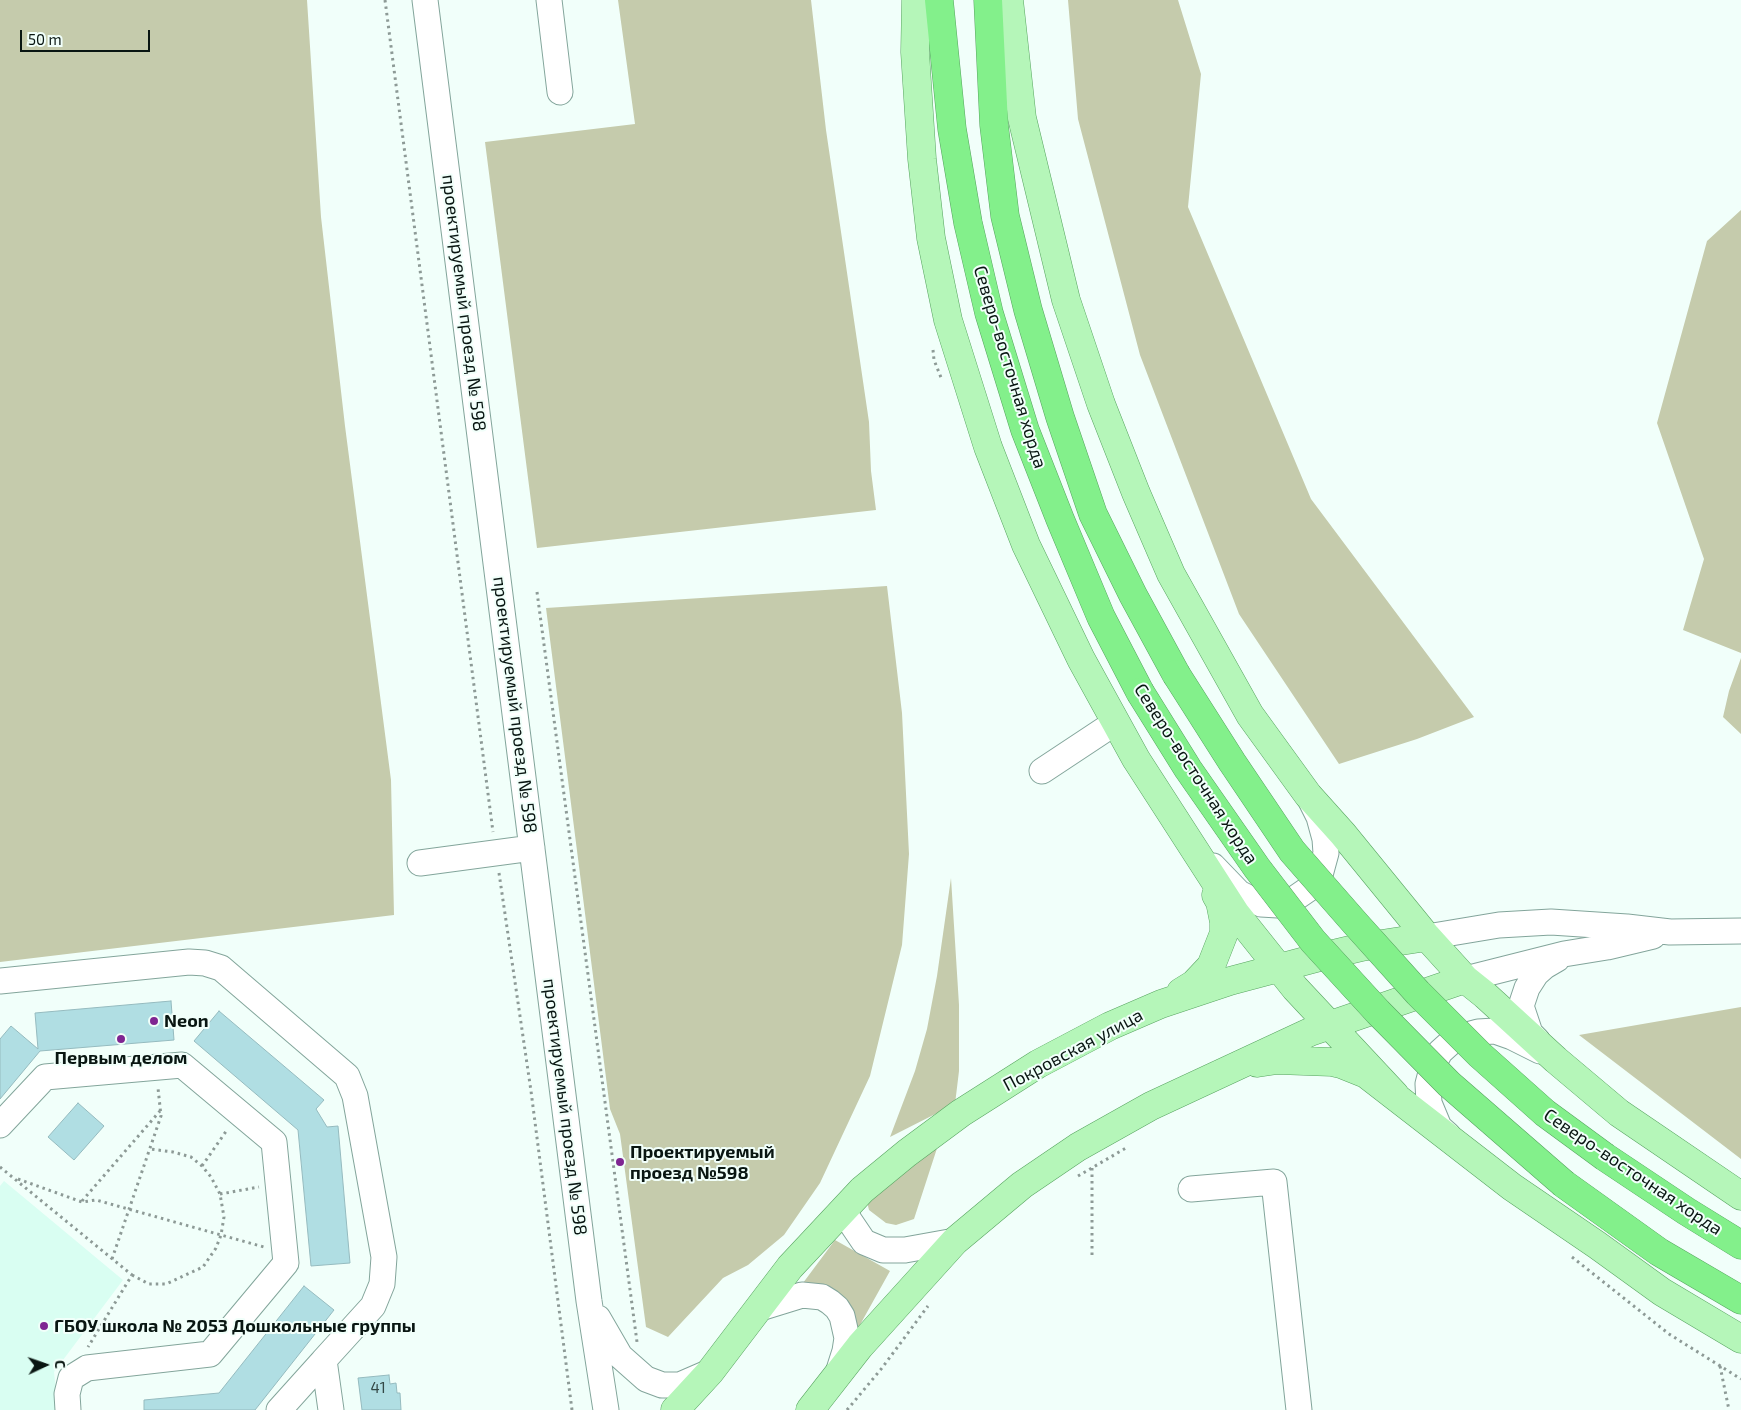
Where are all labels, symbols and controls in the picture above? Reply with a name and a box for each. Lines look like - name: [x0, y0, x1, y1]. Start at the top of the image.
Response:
- scale bar: [22, 20, 152, 52]
- text: 50 m: [28, 30, 62, 48]
- street label: проектируемый проезд № 598: [438, 173, 490, 433]
- street label: Северо-восточная хорда: [969, 263, 1051, 471]
- street label: проектируемый проезд № 598: [489, 575, 541, 835]
- street label: Северо-восточная хорда: [1130, 680, 1262, 868]
- street label: проектируемый проезд № 598: [539, 977, 591, 1237]
- street label: Покровская улица: [999, 1004, 1147, 1096]
- place label: Neon: [164, 1010, 209, 1032]
- marker: Neon: [148, 1015, 160, 1027]
- marker: Первым делом: [115, 1033, 127, 1045]
- place label: Первым делом: [55, 1047, 187, 1069]
- street label: Северо-восточная хорда: [1540, 1104, 1726, 1240]
- place label: Проектируемый проезд №598: [630, 1141, 775, 1184]
- marker: Проектируемый проезд №598: [614, 1156, 626, 1168]
- place label: ГБОУ школа № 2053 Дошкольные группы: [54, 1315, 416, 1337]
- marker: ГБОУ школа № 2053 Дошкольные группы: [38, 1320, 50, 1332]
- north arrow: [20, 1340, 70, 1390]
- text: С: [52, 1360, 69, 1369]
- house number: 41: [370, 1379, 386, 1397]

